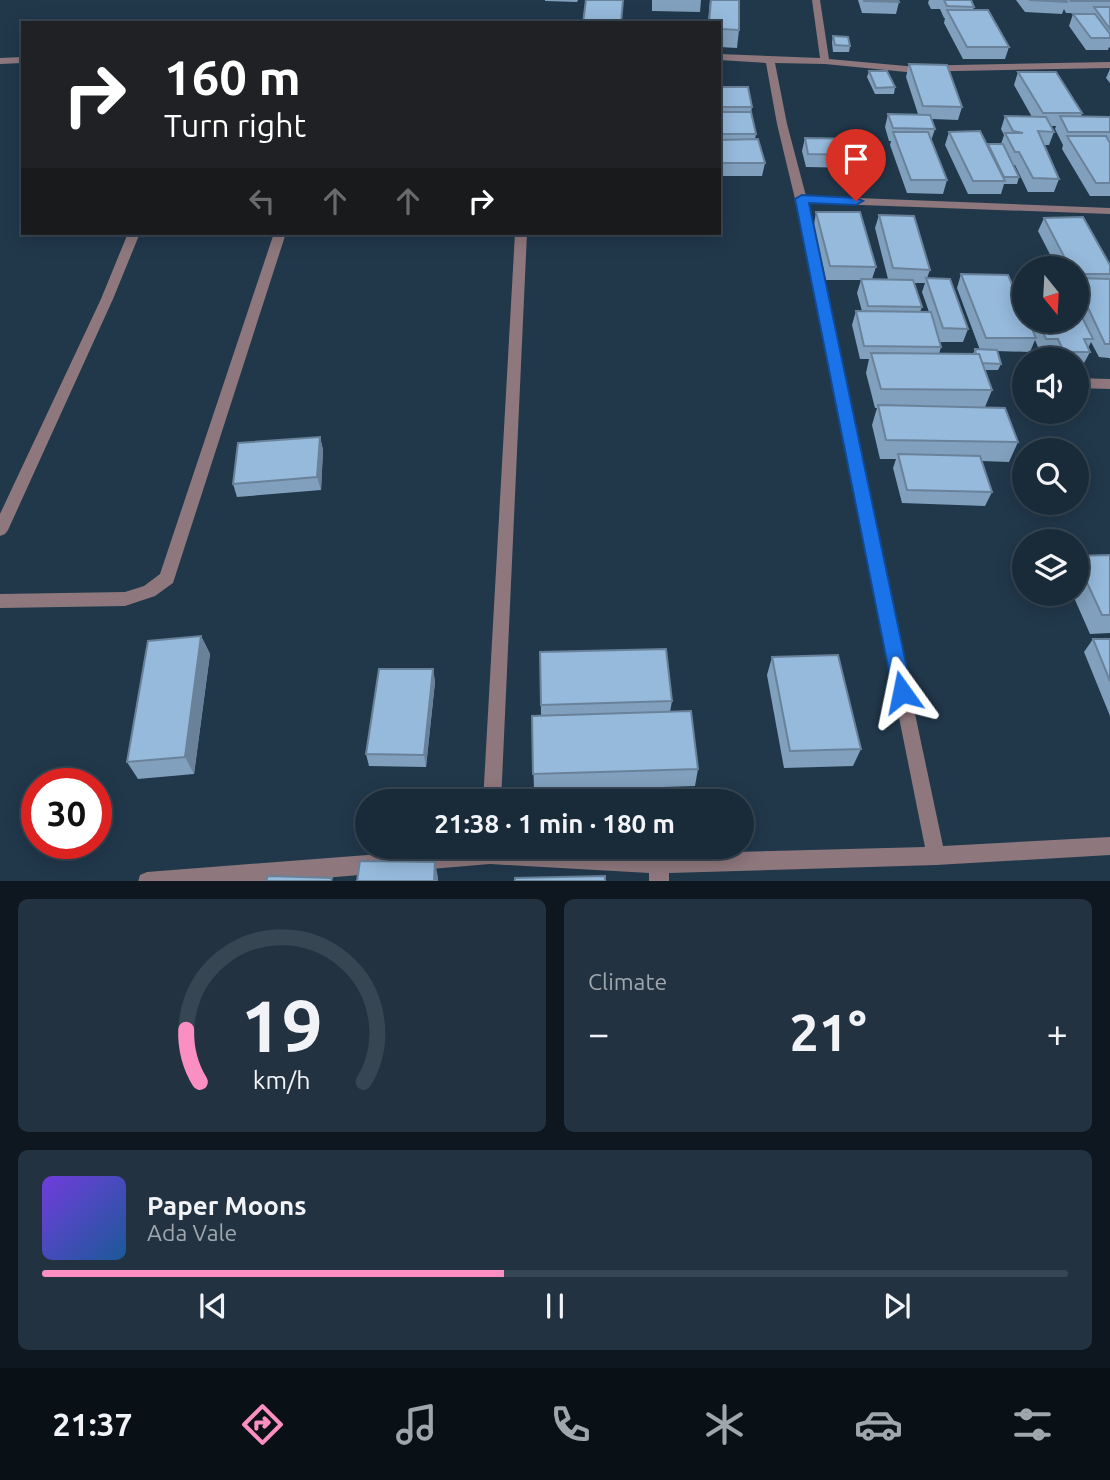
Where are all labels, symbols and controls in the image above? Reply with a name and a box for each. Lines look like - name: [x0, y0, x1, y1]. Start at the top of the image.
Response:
- icon: right: [49, 49, 140, 140]
- text: 160 m: [164, 49, 301, 104]
- text: Turn right: [164, 107, 306, 143]
- pin: [826, 129, 886, 201]
- icon: arrive: [837, 140, 875, 178]
- icon: left: [243, 182, 281, 220]
- icon: ahead: [316, 182, 354, 220]
- icon: ahead: [389, 182, 427, 220]
- icon: right: [462, 182, 500, 220]
- north arrow: [1012, 256, 1088, 332]
- map controls: [1012, 256, 1089, 606]
- button: sound: [1012, 347, 1089, 424]
- button: search: [1012, 438, 1089, 515]
- button: layers: [1012, 529, 1089, 606]
- position arrow: [865, 655, 939, 729]
- speed limit sign: 30: [21, 768, 112, 859]
- text: 21:38 · 1 min · 180 m: [434, 809, 675, 838]
- text: Climate: [588, 969, 667, 994]
- text: 19: [241, 984, 323, 1066]
- text: 21°: [789, 1003, 867, 1061]
- text: −: [588, 1012, 609, 1054]
- text: +: [1047, 1012, 1068, 1054]
- text: km/h: [253, 1065, 311, 1093]
- text: Paper Moons: [147, 1191, 306, 1220]
- text: Ada Vale: [147, 1220, 237, 1245]
- icon: previous: [194, 1287, 232, 1325]
- icon: pause: [536, 1287, 574, 1325]
- icon: next: [878, 1287, 916, 1325]
- icon: directions: [238, 1400, 287, 1449]
- icon: music: [392, 1400, 441, 1449]
- icon: phone: [546, 1400, 595, 1449]
- icon: climate: [700, 1400, 749, 1449]
- icon: car: [854, 1400, 903, 1449]
- icon: filters: [1008, 1400, 1057, 1449]
- text: 21:37: [53, 1406, 133, 1442]

